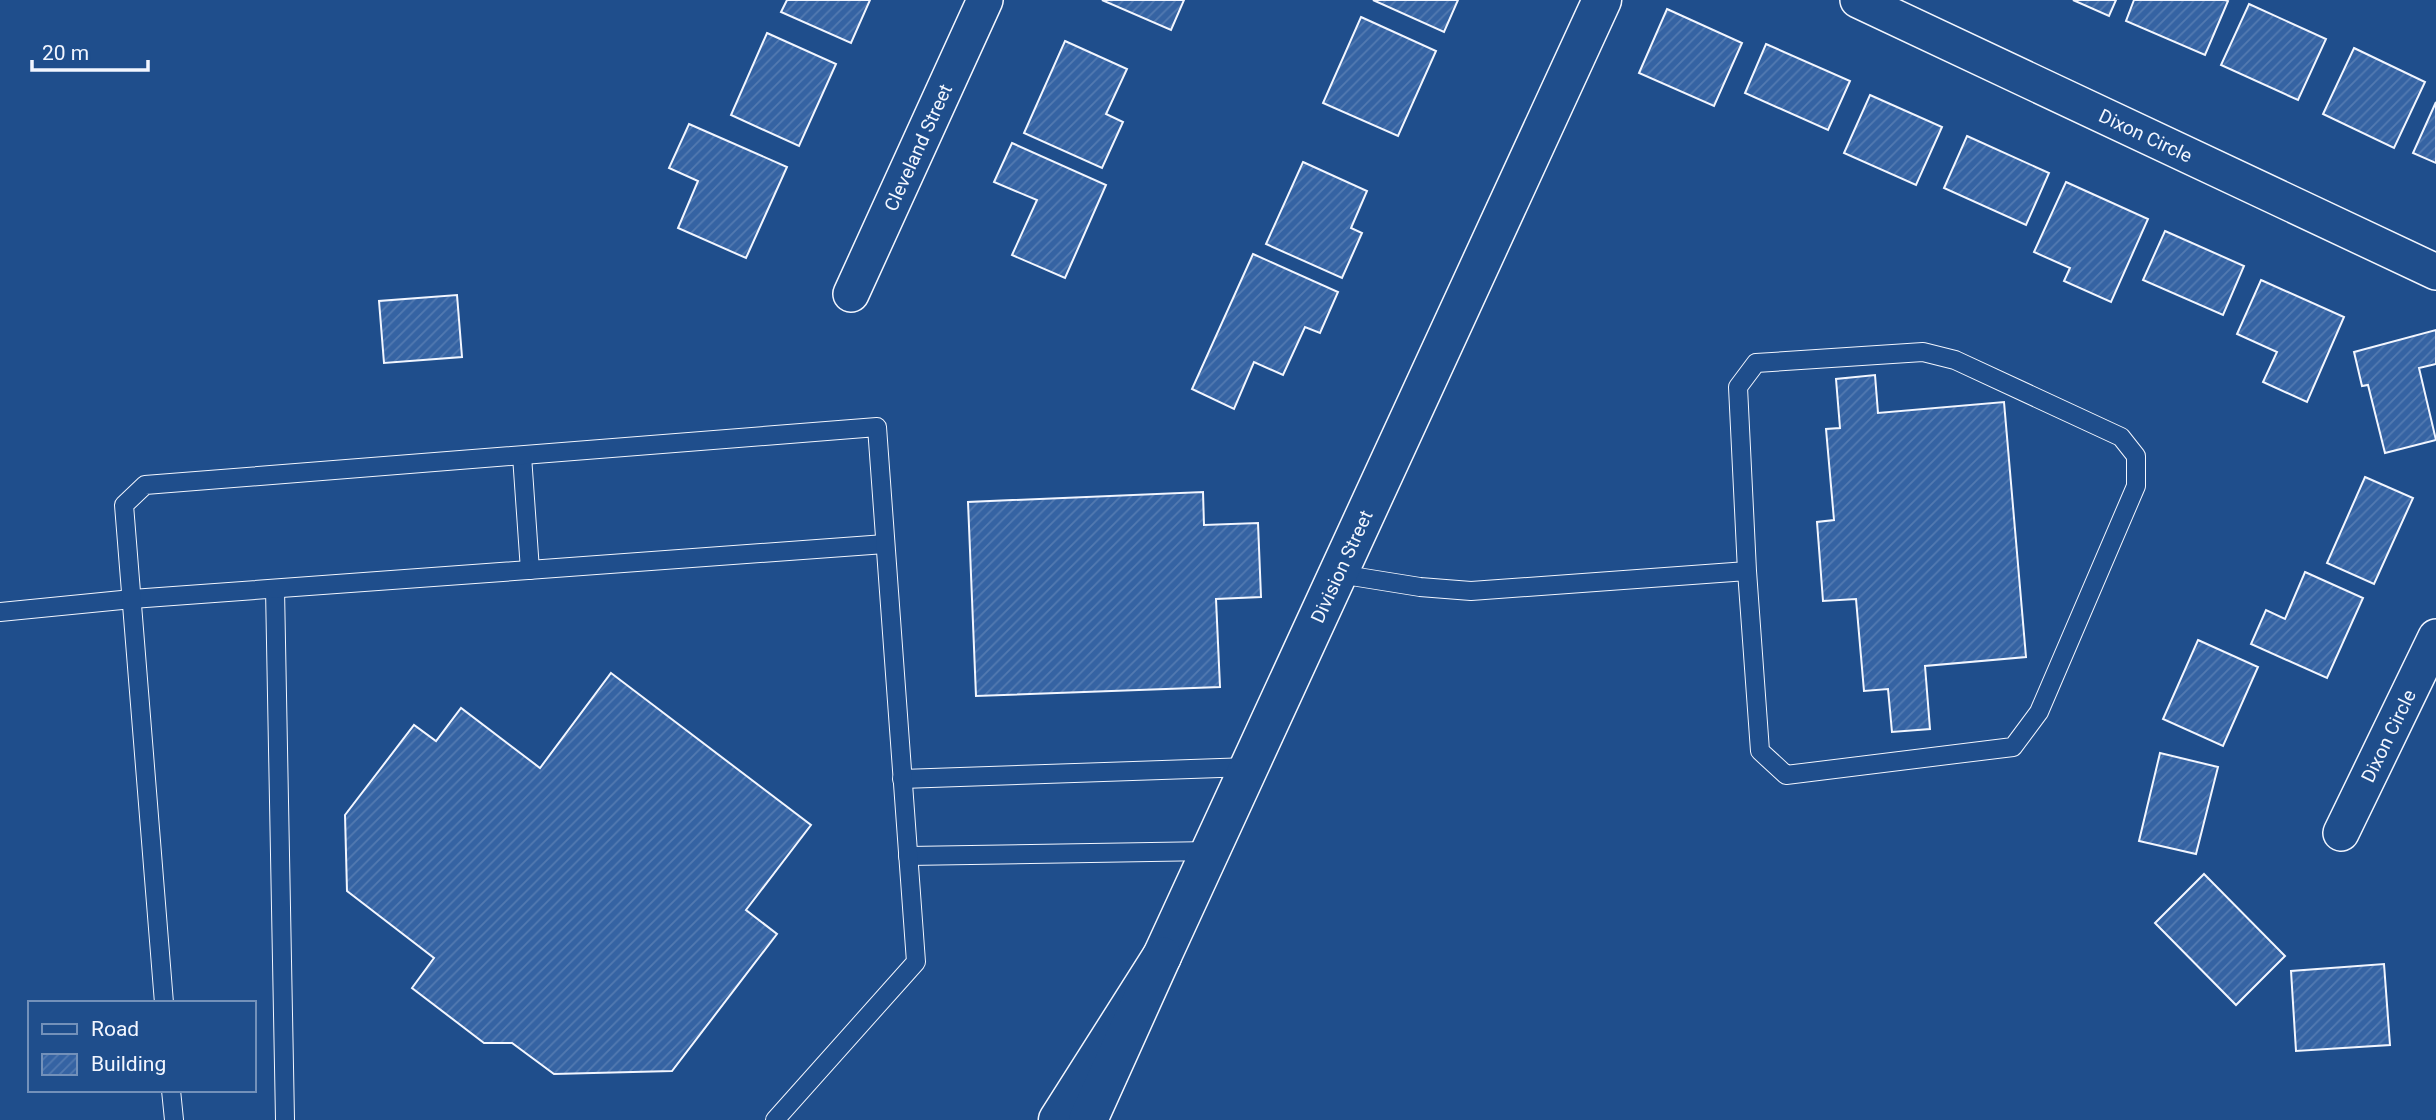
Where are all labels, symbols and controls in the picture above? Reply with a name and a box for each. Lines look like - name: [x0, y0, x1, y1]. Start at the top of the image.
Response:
- scale bar: [32, 28, 147, 72]
- text: 20 m: [42, 41, 89, 65]
- street label: Cleveland Street: [879, 80, 957, 215]
- street label: Dixon Circle: [2095, 104, 2196, 167]
- street label: Division Street: [1305, 506, 1377, 626]
- street label: Dixon Circle: [2356, 686, 2420, 786]
- legend: [28, 1001, 256, 1092]
- text: Road: [91, 1017, 139, 1041]
- text: Building: [91, 1052, 166, 1076]

